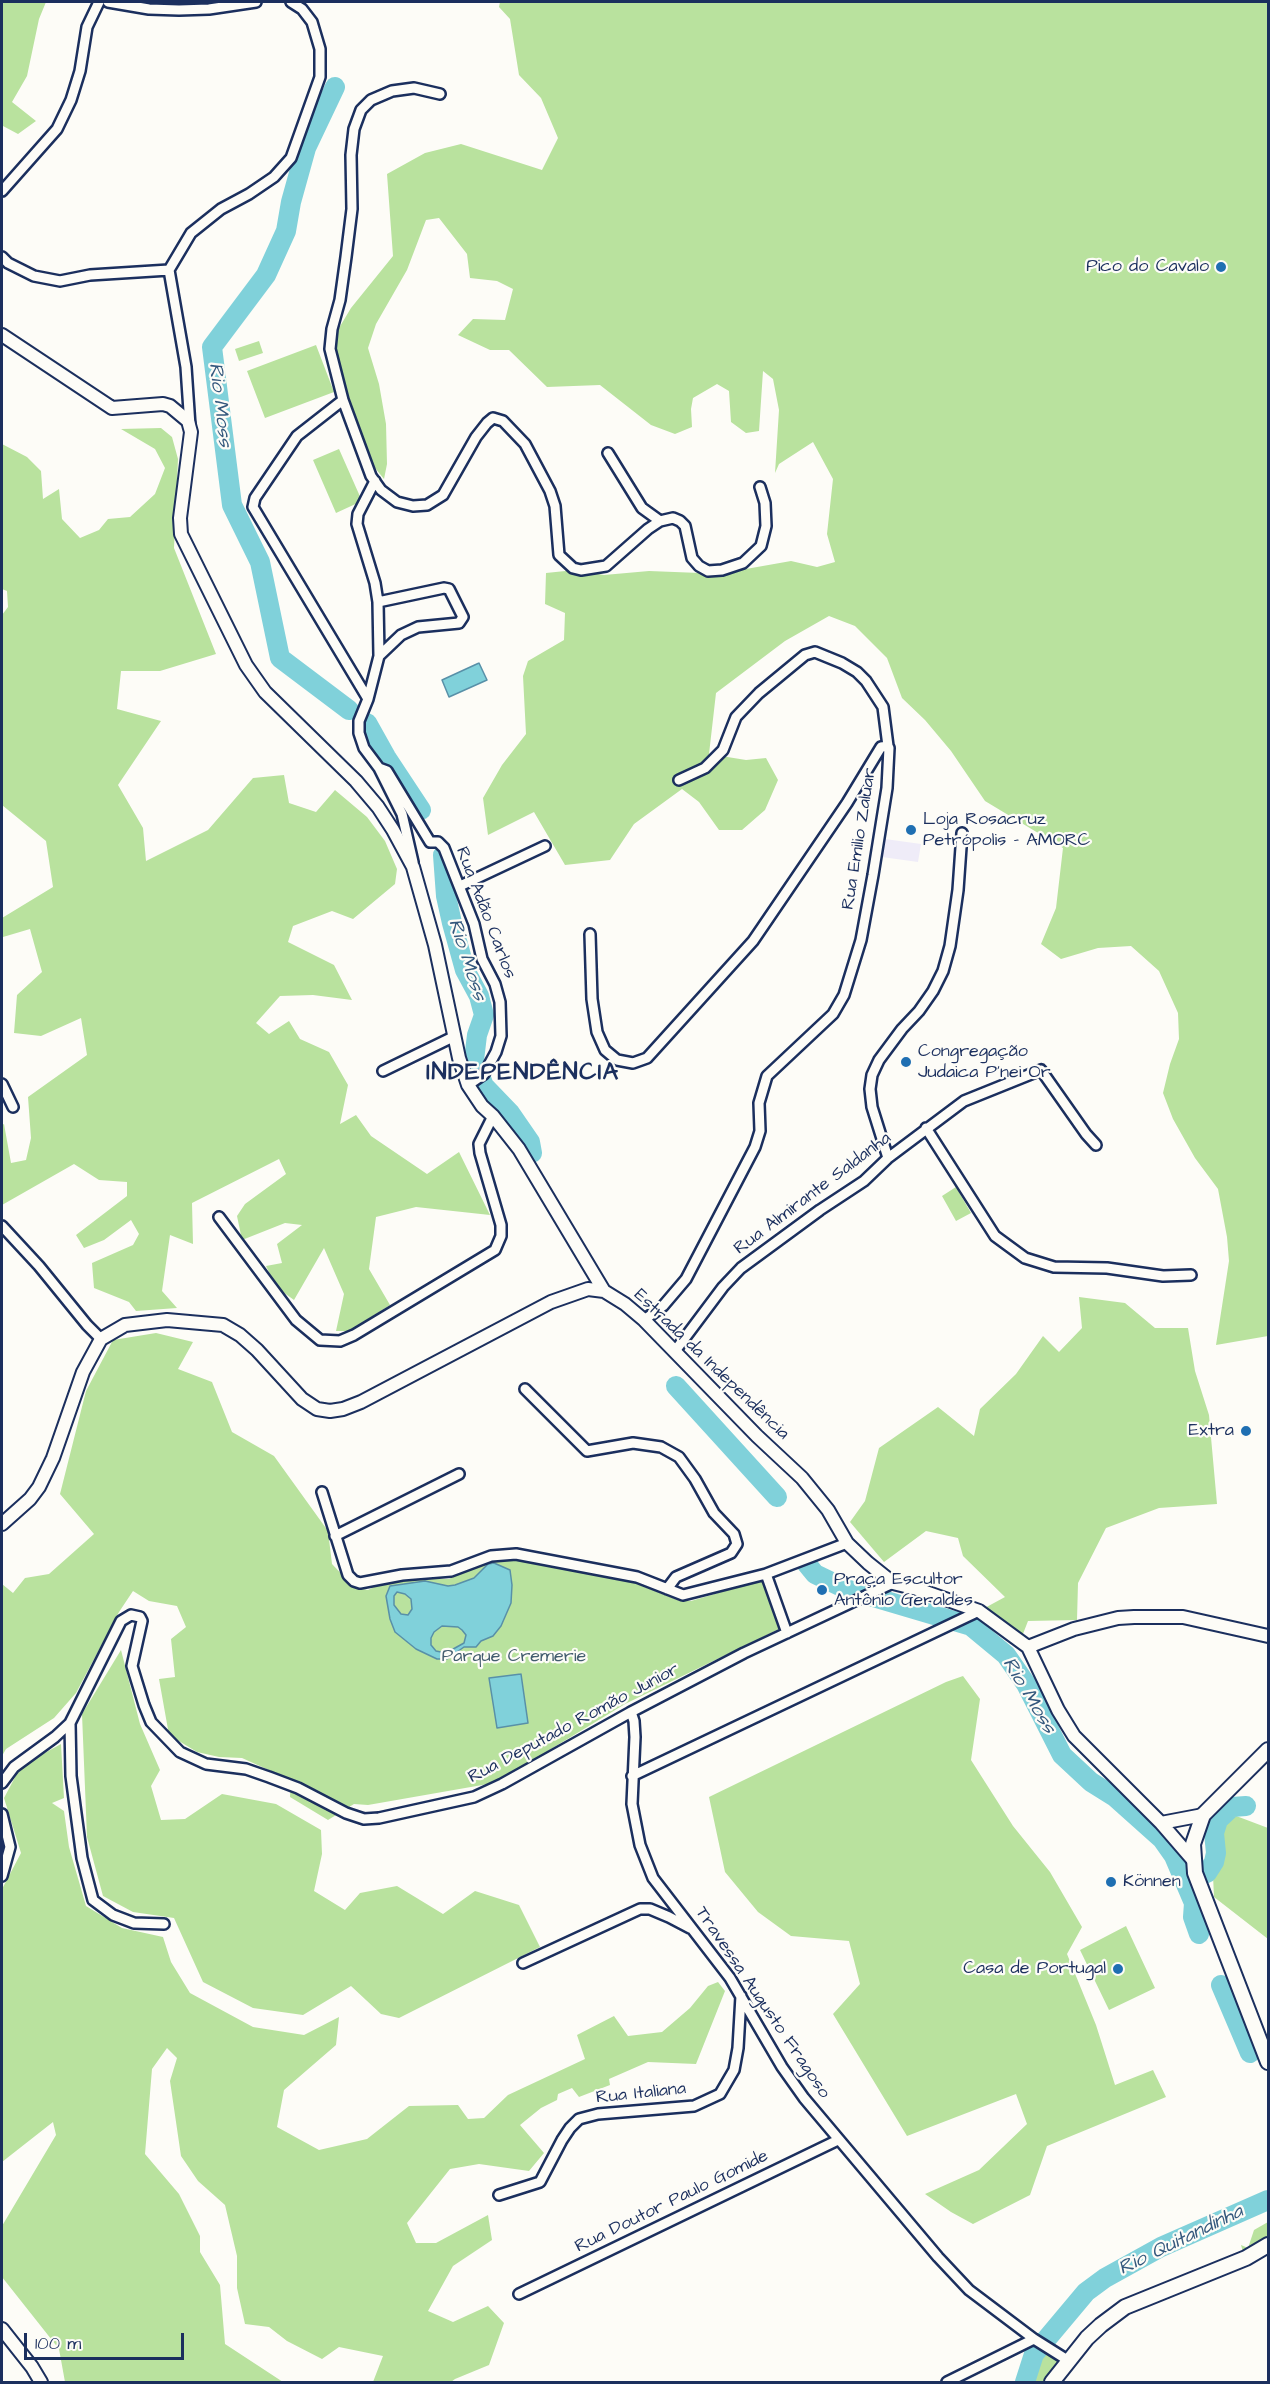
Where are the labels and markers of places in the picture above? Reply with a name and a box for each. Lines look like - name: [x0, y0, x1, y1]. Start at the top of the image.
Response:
- place label: Pico do Cavalo: [1086, 256, 1209, 278]
- marker: Pico do Cavalo: [1214, 260, 1228, 274]
- place label: Loja Rosacruz Petrópolis - AMORC: [923, 809, 1090, 852]
- marker: Loja Rosacruz Petrópolis - AMORC: [904, 823, 918, 837]
- place label: Congregação Judaica P'nei Or: [918, 1041, 1051, 1084]
- marker: Congregação Judaica P'nei Or: [899, 1055, 913, 1069]
- place label: Extra: [1189, 1420, 1234, 1442]
- marker: Extra: [1239, 1424, 1253, 1438]
- place label: Praça Escultor Antônio Geraldes: [834, 1569, 973, 1612]
- marker: Praça Escultor Antônio Geraldes: [815, 1583, 829, 1597]
- place label: Können: [1123, 1871, 1181, 1893]
- marker: Können: [1104, 1875, 1118, 1889]
- place label: Casa de Portugal: [963, 1958, 1106, 1980]
- marker: Casa de Portugal: [1111, 1962, 1125, 1976]

